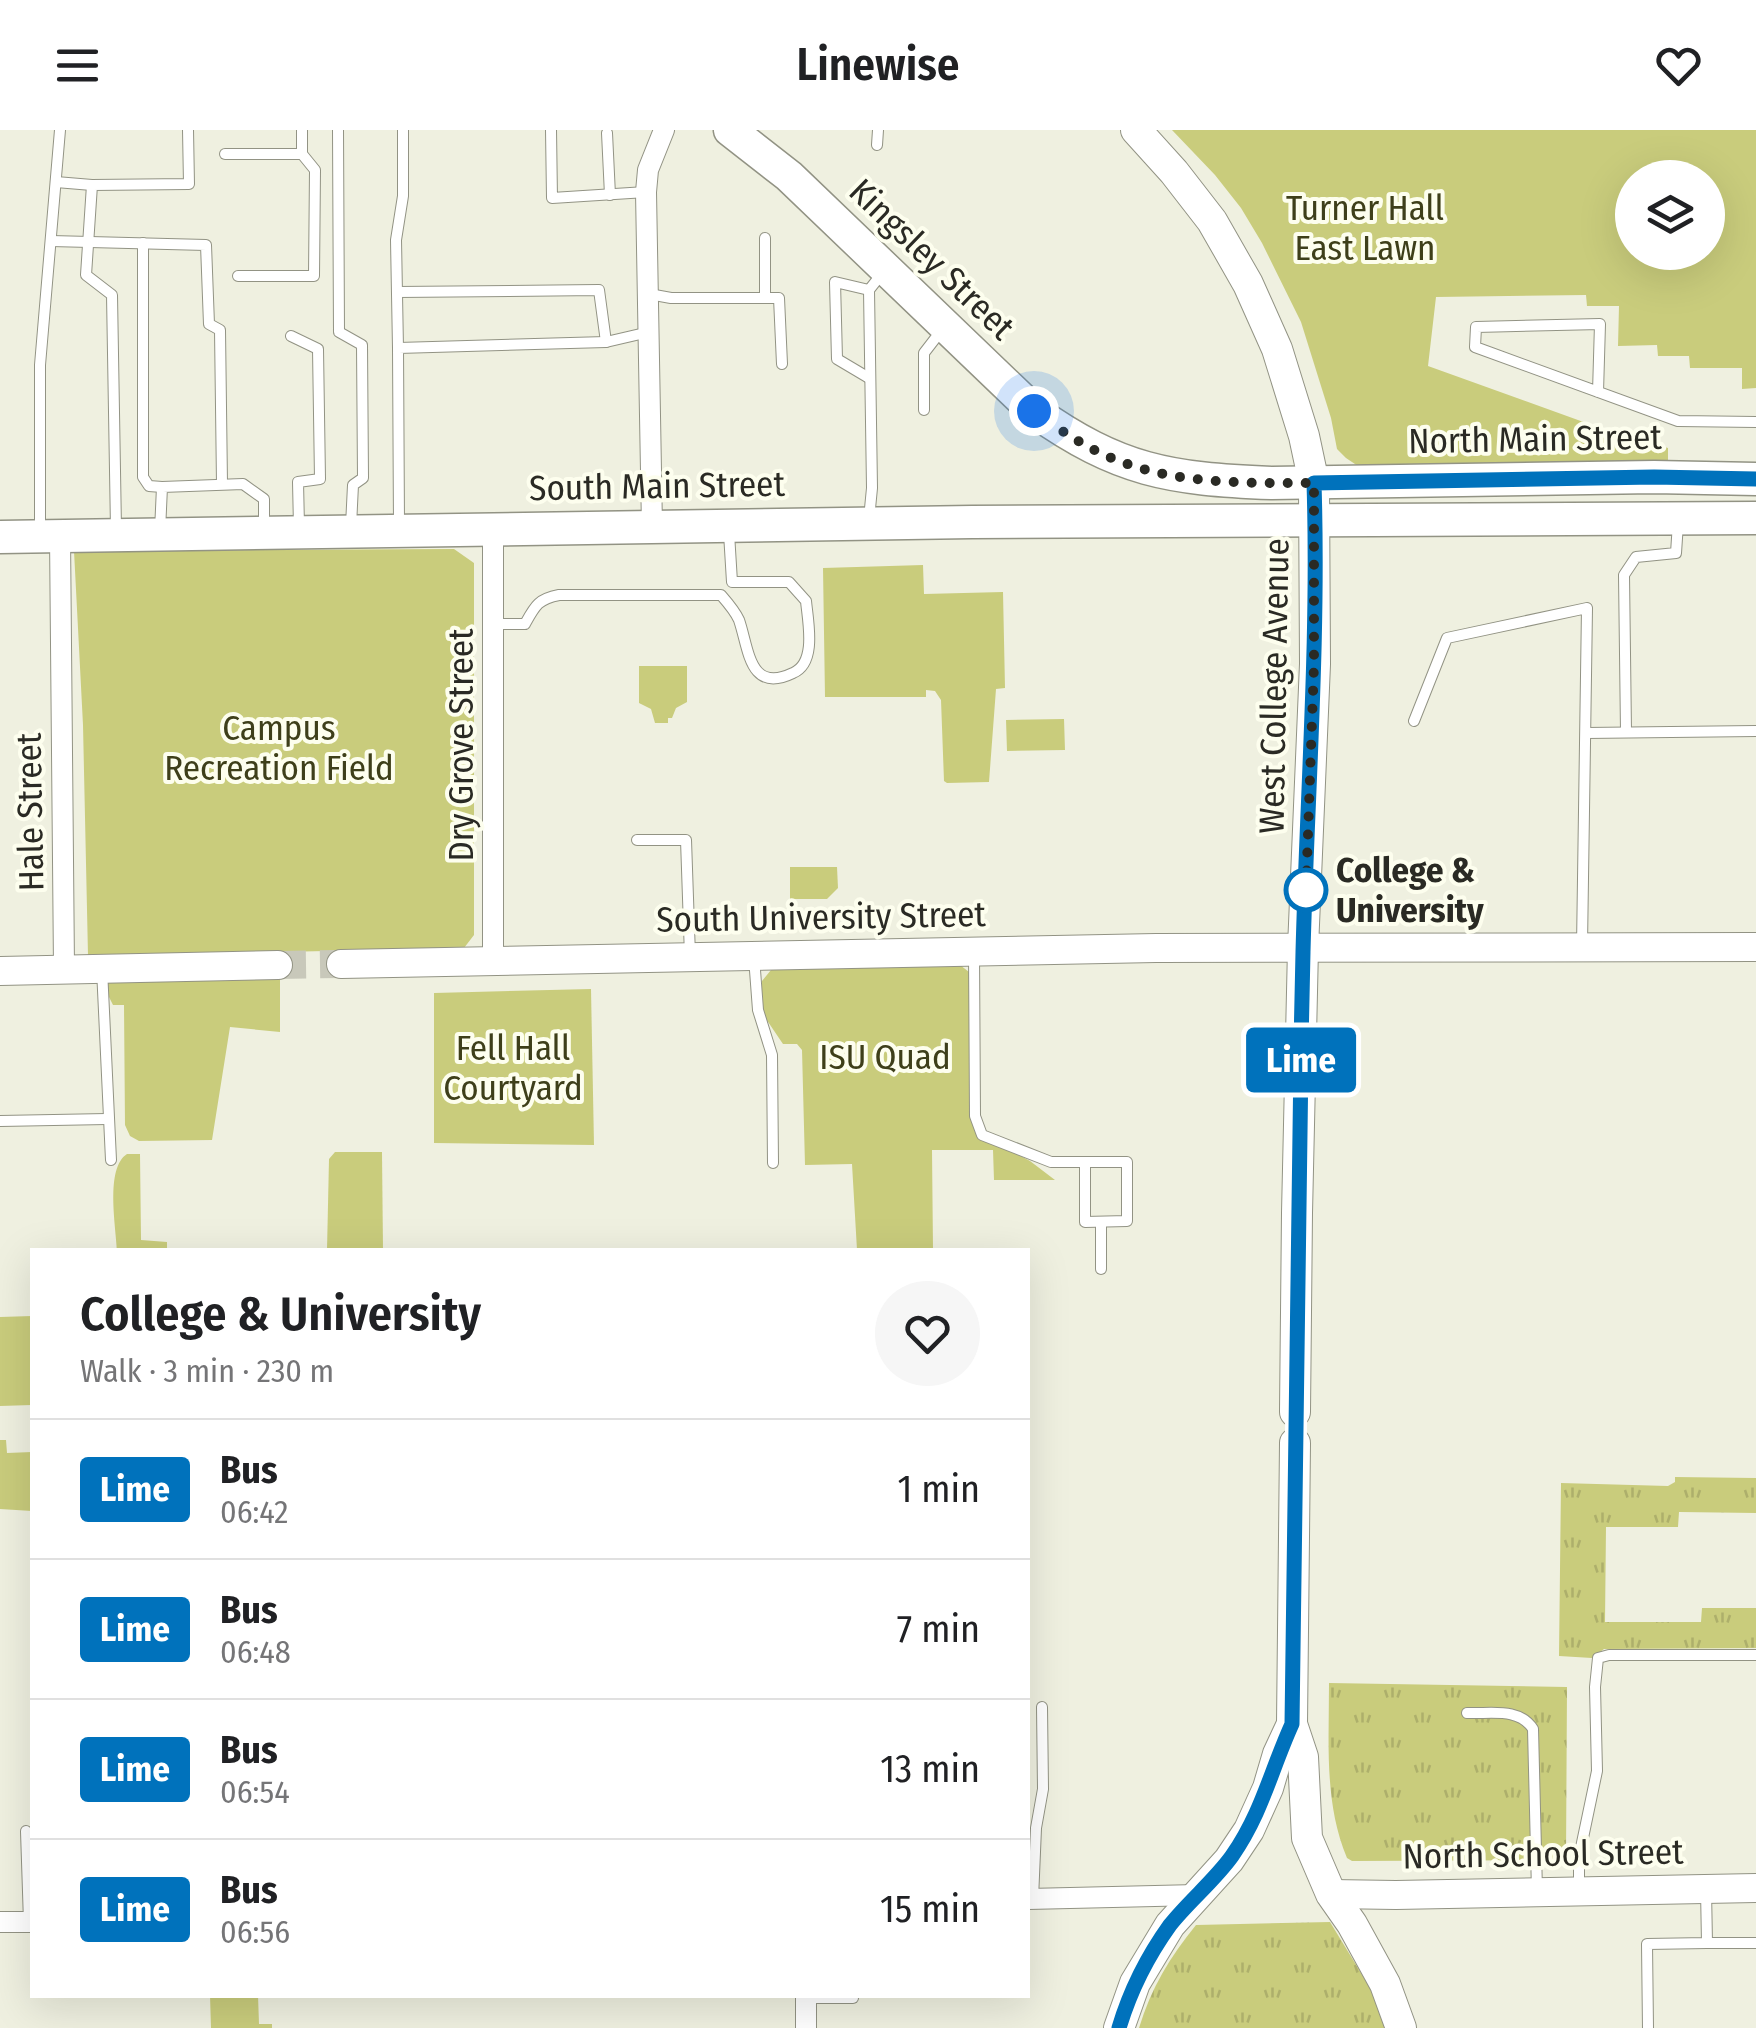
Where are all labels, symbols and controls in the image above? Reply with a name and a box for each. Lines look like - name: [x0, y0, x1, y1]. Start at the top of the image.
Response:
- icon: menu: [50, 38, 105, 93]
- text: Linewise: [796, 38, 960, 92]
- icon: heart: [1651, 38, 1706, 93]
- map controls: [1615, 160, 1725, 270]
- button: layers: [1615, 160, 1725, 270]
- street label: Kingsley Street: [841, 170, 1024, 348]
- park label: Turner Hall East Lawn: [1286, 187, 1444, 269]
- your location: [1009, 386, 1059, 436]
- street label: North Main Street: [1408, 416, 1663, 462]
- street label: South Main Street: [529, 463, 786, 509]
- street label: West College Avenue: [1250, 538, 1298, 834]
- street label: Dry Grove Street: [440, 628, 482, 861]
- park label: Campus Recreation Field: [164, 707, 394, 789]
- street label: Hale Street: [8, 732, 52, 892]
- place label: College & University: [1336, 849, 1484, 931]
- marker: College & University: [1285, 869, 1327, 911]
- street label: South University Street: [656, 893, 987, 941]
- park label: Fell Hall Courtyard: [443, 1027, 583, 1109]
- line badge: Lime: [1231, 1028, 1371, 1092]
- park label: ISU Quad: [819, 1036, 951, 1078]
- text: Lime: [1266, 1039, 1336, 1081]
- button: heart: [875, 1281, 980, 1386]
- text: College & University: [80, 1285, 481, 1343]
- text: Walk · 3 min · 230 m: [80, 1352, 334, 1390]
- text: Bus: [220, 1447, 278, 1493]
- text: 1 min: [897, 1466, 980, 1512]
- text: Lime: [100, 1468, 170, 1510]
- text: 06:42: [220, 1493, 288, 1531]
- text: Bus: [220, 1587, 278, 1633]
- text: 7 min: [897, 1606, 980, 1652]
- text: Lime: [100, 1608, 170, 1650]
- text: 06:48: [220, 1633, 291, 1671]
- text: Bus: [220, 1727, 278, 1773]
- text: 13 min: [880, 1746, 980, 1792]
- text: Lime: [100, 1748, 170, 1790]
- text: 06:54: [220, 1773, 290, 1811]
- street label: North School Street: [1402, 1831, 1684, 1877]
- text: Bus: [220, 1867, 278, 1913]
- text: 15 min: [880, 1886, 980, 1932]
- text: Lime: [100, 1888, 170, 1930]
- text: 06:56: [220, 1913, 290, 1951]

